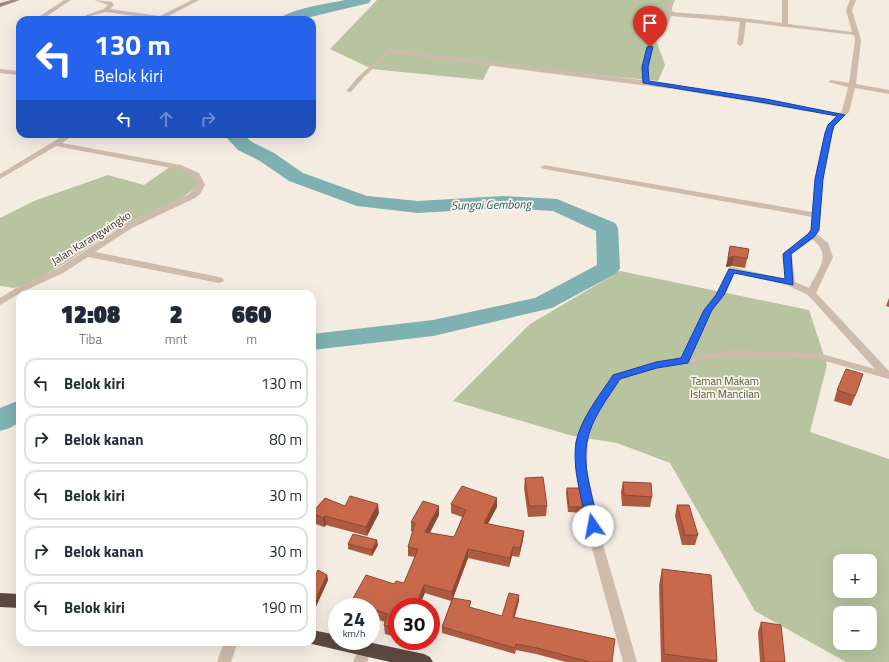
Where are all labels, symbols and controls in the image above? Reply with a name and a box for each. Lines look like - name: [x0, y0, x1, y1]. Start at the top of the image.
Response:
- pin: [633, 6, 667, 47]
- icon: arrive: [639, 12, 661, 34]
- text: 130 m: [94, 23, 171, 66]
- icon: left: [28, 32, 80, 84]
- text: Belok kiri: [94, 62, 163, 89]
- icon: left: [113, 108, 135, 130]
- icon: ahead: [155, 108, 177, 130]
- icon: right: [197, 108, 219, 130]
- water label: Sungai Gembong: [451, 194, 532, 215]
- street label: Jalan Karangwingko: [48, 207, 134, 269]
- text: 12:08: [61, 296, 120, 332]
- text: 2: [169, 296, 183, 332]
- text: 660: [232, 296, 271, 332]
- text: Tiba: [79, 329, 102, 349]
- text: mnt: [165, 329, 187, 349]
- text: m: [246, 329, 257, 349]
- icon: left: [30, 372, 52, 394]
- text: Belok kiri: [64, 372, 125, 395]
- text: 130 m: [261, 372, 302, 395]
- park label: Taman Makam Islam Mancilan: [690, 373, 760, 402]
- icon: right: [30, 428, 52, 450]
- text: Belok kanan: [64, 428, 144, 451]
- text: 80 m: [269, 428, 302, 451]
- icon: left: [30, 484, 52, 506]
- text: Belok kiri: [64, 484, 125, 507]
- text: 30 m: [269, 484, 302, 507]
- position arrow: [572, 505, 614, 547]
- icon: right: [30, 540, 52, 562]
- text: Belok kanan: [64, 540, 144, 563]
- text: 30 m: [269, 540, 302, 563]
- map controls: [833, 554, 877, 650]
- button: +: [833, 554, 877, 598]
- icon: left: [30, 596, 52, 618]
- text: Belok kiri: [64, 596, 125, 619]
- text: 190 m: [261, 596, 302, 619]
- speed limit sign: 30: [388, 598, 440, 650]
- text: 24: [343, 603, 365, 634]
- button: −: [833, 606, 877, 650]
- text: km/h: [343, 626, 365, 641]

